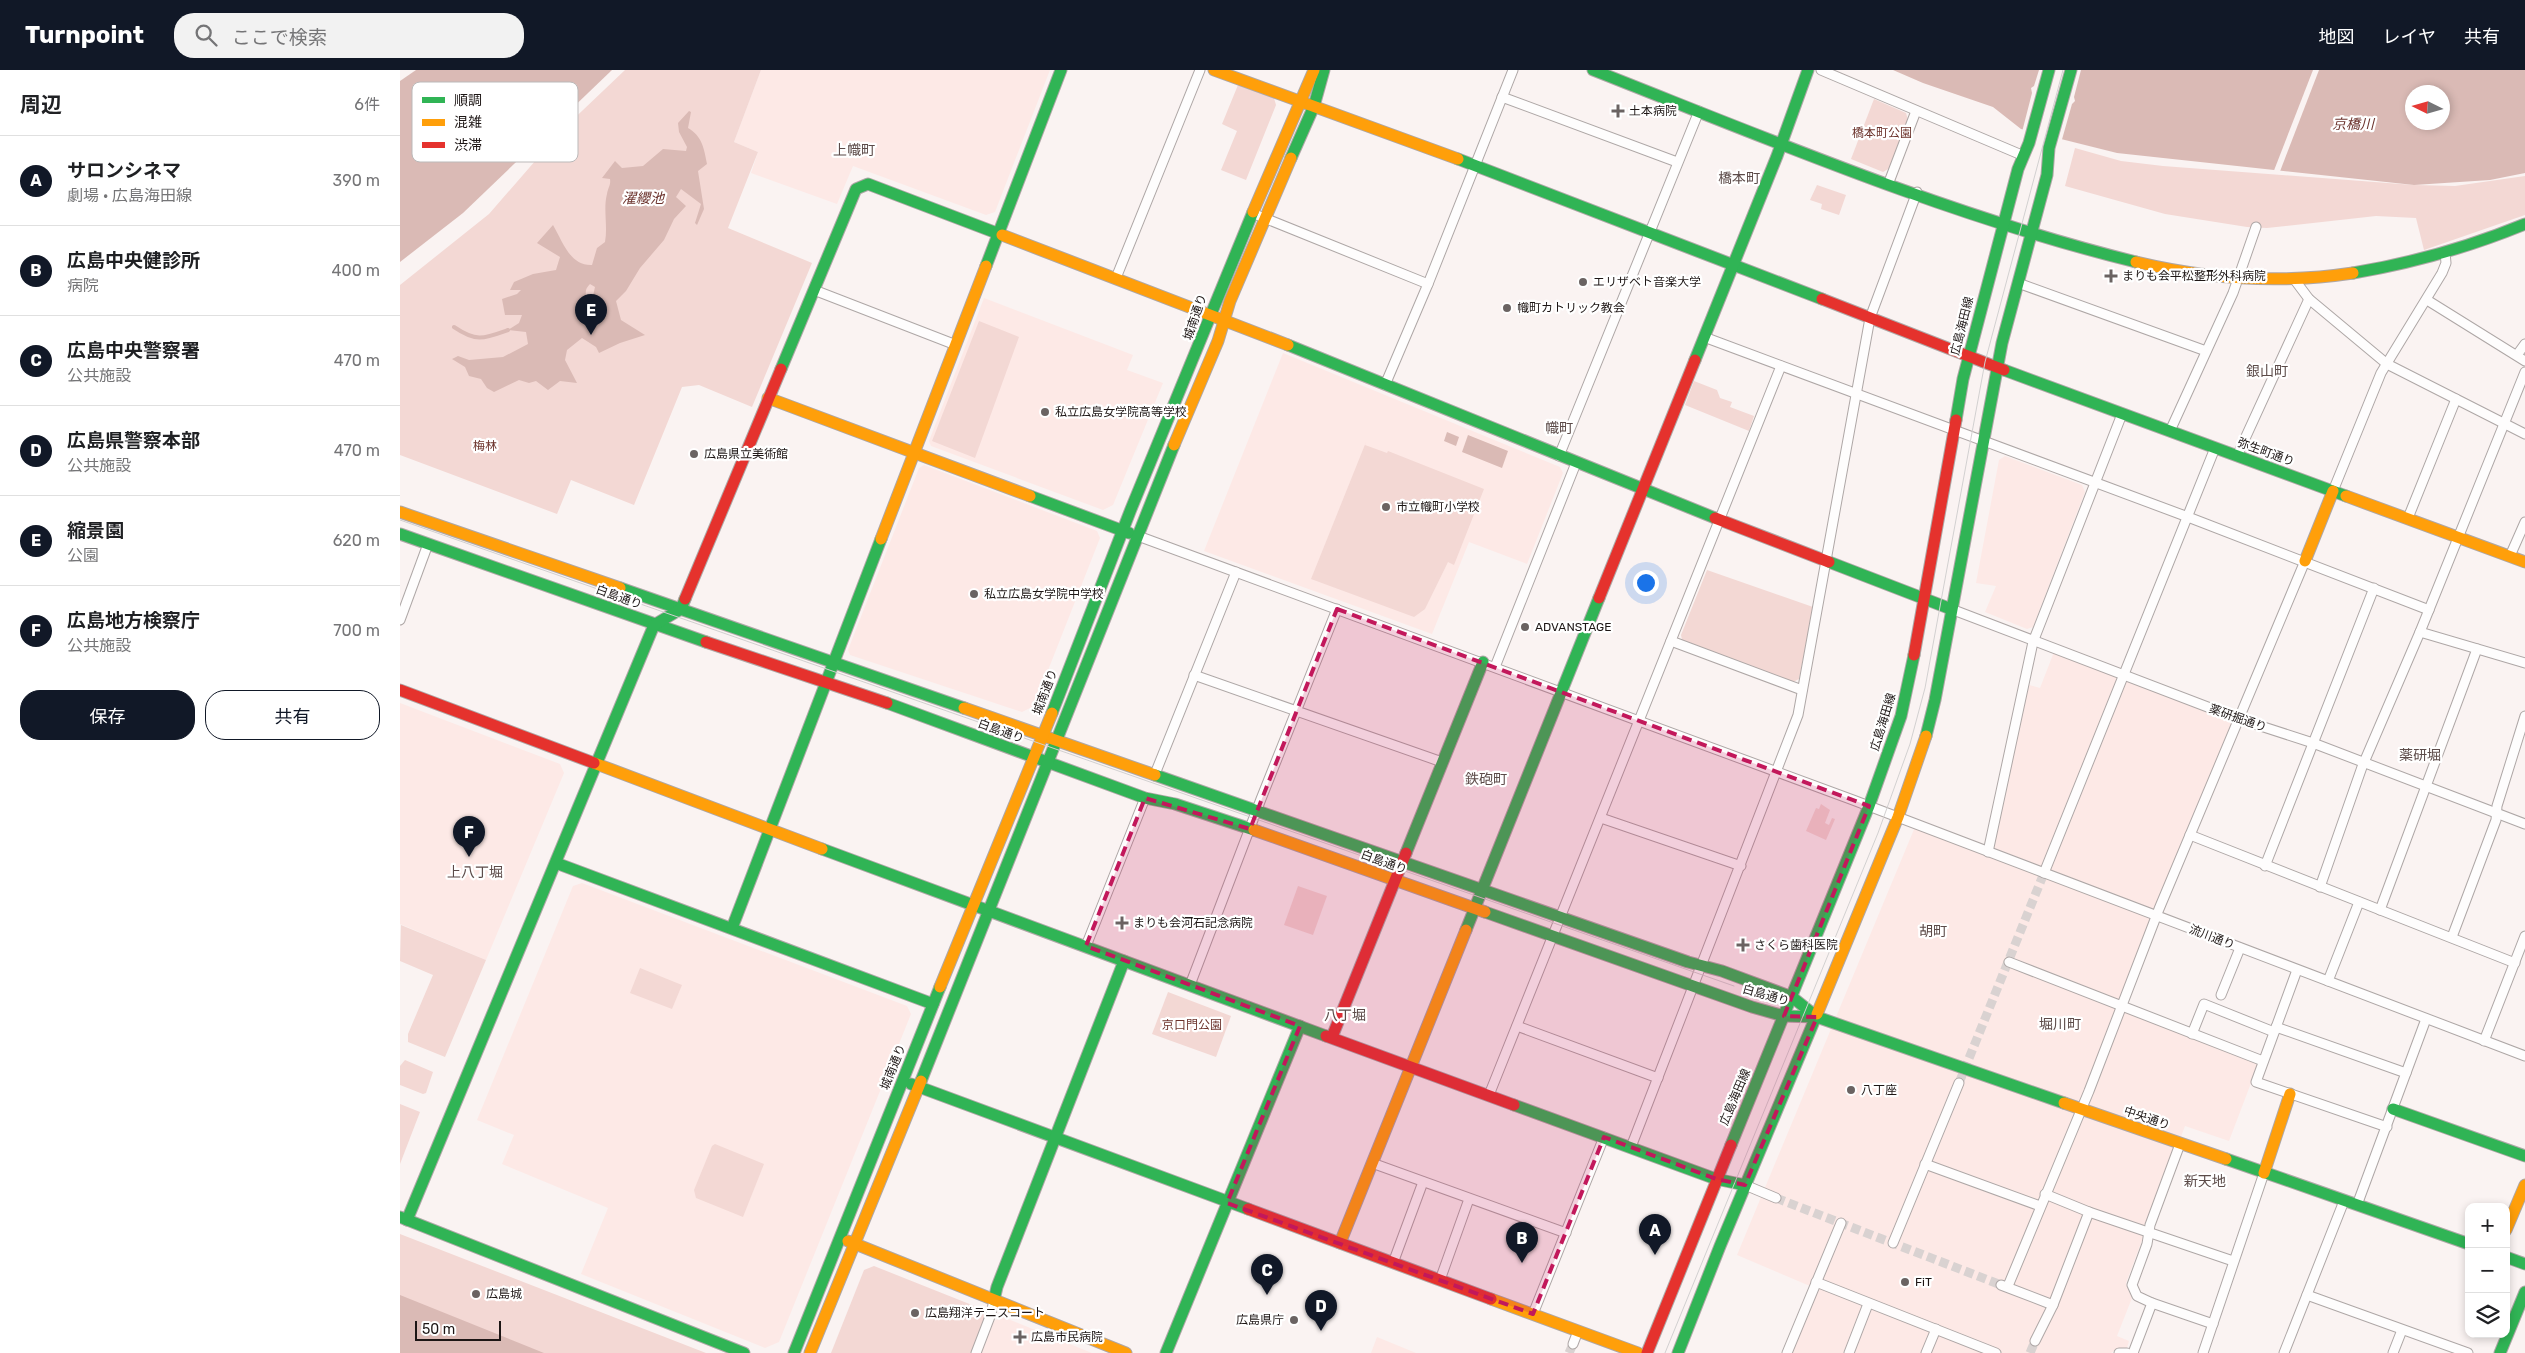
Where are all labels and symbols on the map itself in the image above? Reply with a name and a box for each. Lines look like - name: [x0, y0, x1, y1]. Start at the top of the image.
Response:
- legend: [412, 82, 578, 162]
- north arrow: [2405, 85, 2450, 130]
- text: 順調: [454, 92, 482, 109]
- marker: 土本病院: [1611, 104, 1625, 118]
- place label: 土本病院: [1629, 104, 1677, 118]
- text: 混雑: [454, 114, 482, 131]
- water label: 京橋川: [2332, 116, 2376, 133]
- park label: 橋本町公園: [1852, 126, 1912, 140]
- text: 渋滞: [454, 137, 482, 154]
- district label: 上幟町: [833, 142, 875, 159]
- district label: 橋本町: [1718, 170, 1760, 187]
- water label: 濯纓池: [622, 190, 666, 207]
- marker: まりも会平松整形外科病院: [2104, 269, 2118, 283]
- place label: まりも会平松整形外科病院: [2122, 269, 2266, 283]
- place label: エリザベト音楽大学: [1593, 275, 1701, 289]
- marker: エリザベト音楽大学: [1577, 276, 1589, 288]
- street label: 城南通り: [1181, 292, 1209, 342]
- pin: E: [575, 294, 607, 335]
- street label: 広島海田線: [1948, 295, 1976, 357]
- place label: 幟町カトリック教会: [1517, 301, 1625, 315]
- marker: 幟町カトリック教会: [1501, 302, 1513, 314]
- district label: 銀山町: [2246, 363, 2288, 380]
- place label: 私立広島女学院高等学校: [1055, 405, 1187, 419]
- marker: 私立広島女学院高等学校: [1039, 406, 1051, 418]
- district label: 幟町: [1545, 420, 1573, 437]
- street label: 弥生町通り: [2235, 435, 2297, 469]
- park label: 梅林: [473, 439, 497, 453]
- place label: 広島県立美術館: [704, 447, 788, 461]
- marker: 広島県立美術館: [688, 448, 700, 460]
- place label: 市立幟町小学校: [1396, 500, 1480, 514]
- marker: 市立幟町小学校: [1380, 501, 1392, 513]
- your location: [1633, 570, 1659, 596]
- street label: 白島通り: [594, 582, 644, 612]
- place label: 私立広島女学院中学校: [984, 587, 1104, 601]
- marker: 私立広島女学院中学校: [968, 588, 980, 600]
- place label: ADVANSTAGE: [1535, 620, 1612, 634]
- marker: ADVANSTAGE: [1519, 621, 1531, 633]
- street label: 城南通り: [1030, 667, 1060, 717]
- street label: 広島海田線: [1868, 691, 1898, 753]
- street label: 薬研掘通り: [2207, 702, 2269, 734]
- street label: 白島通り: [976, 716, 1026, 746]
- district label: 薬研堀: [2399, 747, 2441, 764]
- district label: 鉄砲町: [1465, 771, 1507, 788]
- pin: F: [453, 816, 485, 857]
- street label: 白島通り: [1359, 847, 1409, 877]
- district label: 上八丁堀: [447, 864, 503, 881]
- marker: まりも会河石記念病院: [1115, 916, 1129, 930]
- place label: まりも会河石記念病院: [1133, 916, 1253, 930]
- street label: 流川通り: [2187, 922, 2237, 952]
- district label: 胡町: [1919, 923, 1947, 940]
- marker: さくら歯科医院: [1736, 938, 1750, 952]
- place label: さくら歯科医院: [1754, 938, 1838, 952]
- street label: 白島通り: [1741, 982, 1791, 1008]
- district label: 八丁堀: [1324, 1007, 1366, 1024]
- district label: 堀川町: [2039, 1016, 2081, 1033]
- park label: 京口門公園: [1162, 1018, 1222, 1032]
- street label: 城南通り: [878, 1042, 908, 1092]
- street label: 広島海田線: [1717, 1067, 1753, 1127]
- place label: 八丁座: [1861, 1083, 1897, 1097]
- marker: 八丁座: [1845, 1084, 1857, 1096]
- street label: 中央通り: [2122, 1104, 2172, 1132]
- district label: 新天地: [2184, 1173, 2226, 1190]
- pin: A: [1639, 1214, 1671, 1255]
- pin: B: [1506, 1222, 1538, 1263]
- pin: C: [1251, 1254, 1283, 1295]
- place label: FiT: [1915, 1275, 1932, 1289]
- marker: FiT: [1899, 1276, 1911, 1288]
- place label: 広島城: [486, 1287, 522, 1301]
- marker: 広島城: [470, 1288, 482, 1300]
- pin: D: [1305, 1290, 1337, 1331]
- place label: 広島翔洋テニスコート: [925, 1306, 1045, 1320]
- marker: 広島翔洋テニスコート: [909, 1307, 921, 1319]
- place label: 広島県庁: [1236, 1313, 1284, 1327]
- marker: 広島県庁: [1288, 1314, 1300, 1326]
- scale bar: [415, 1318, 501, 1341]
- marker: 広島市民病院: [1013, 1330, 1027, 1344]
- place label: 広島市民病院: [1031, 1330, 1103, 1344]

